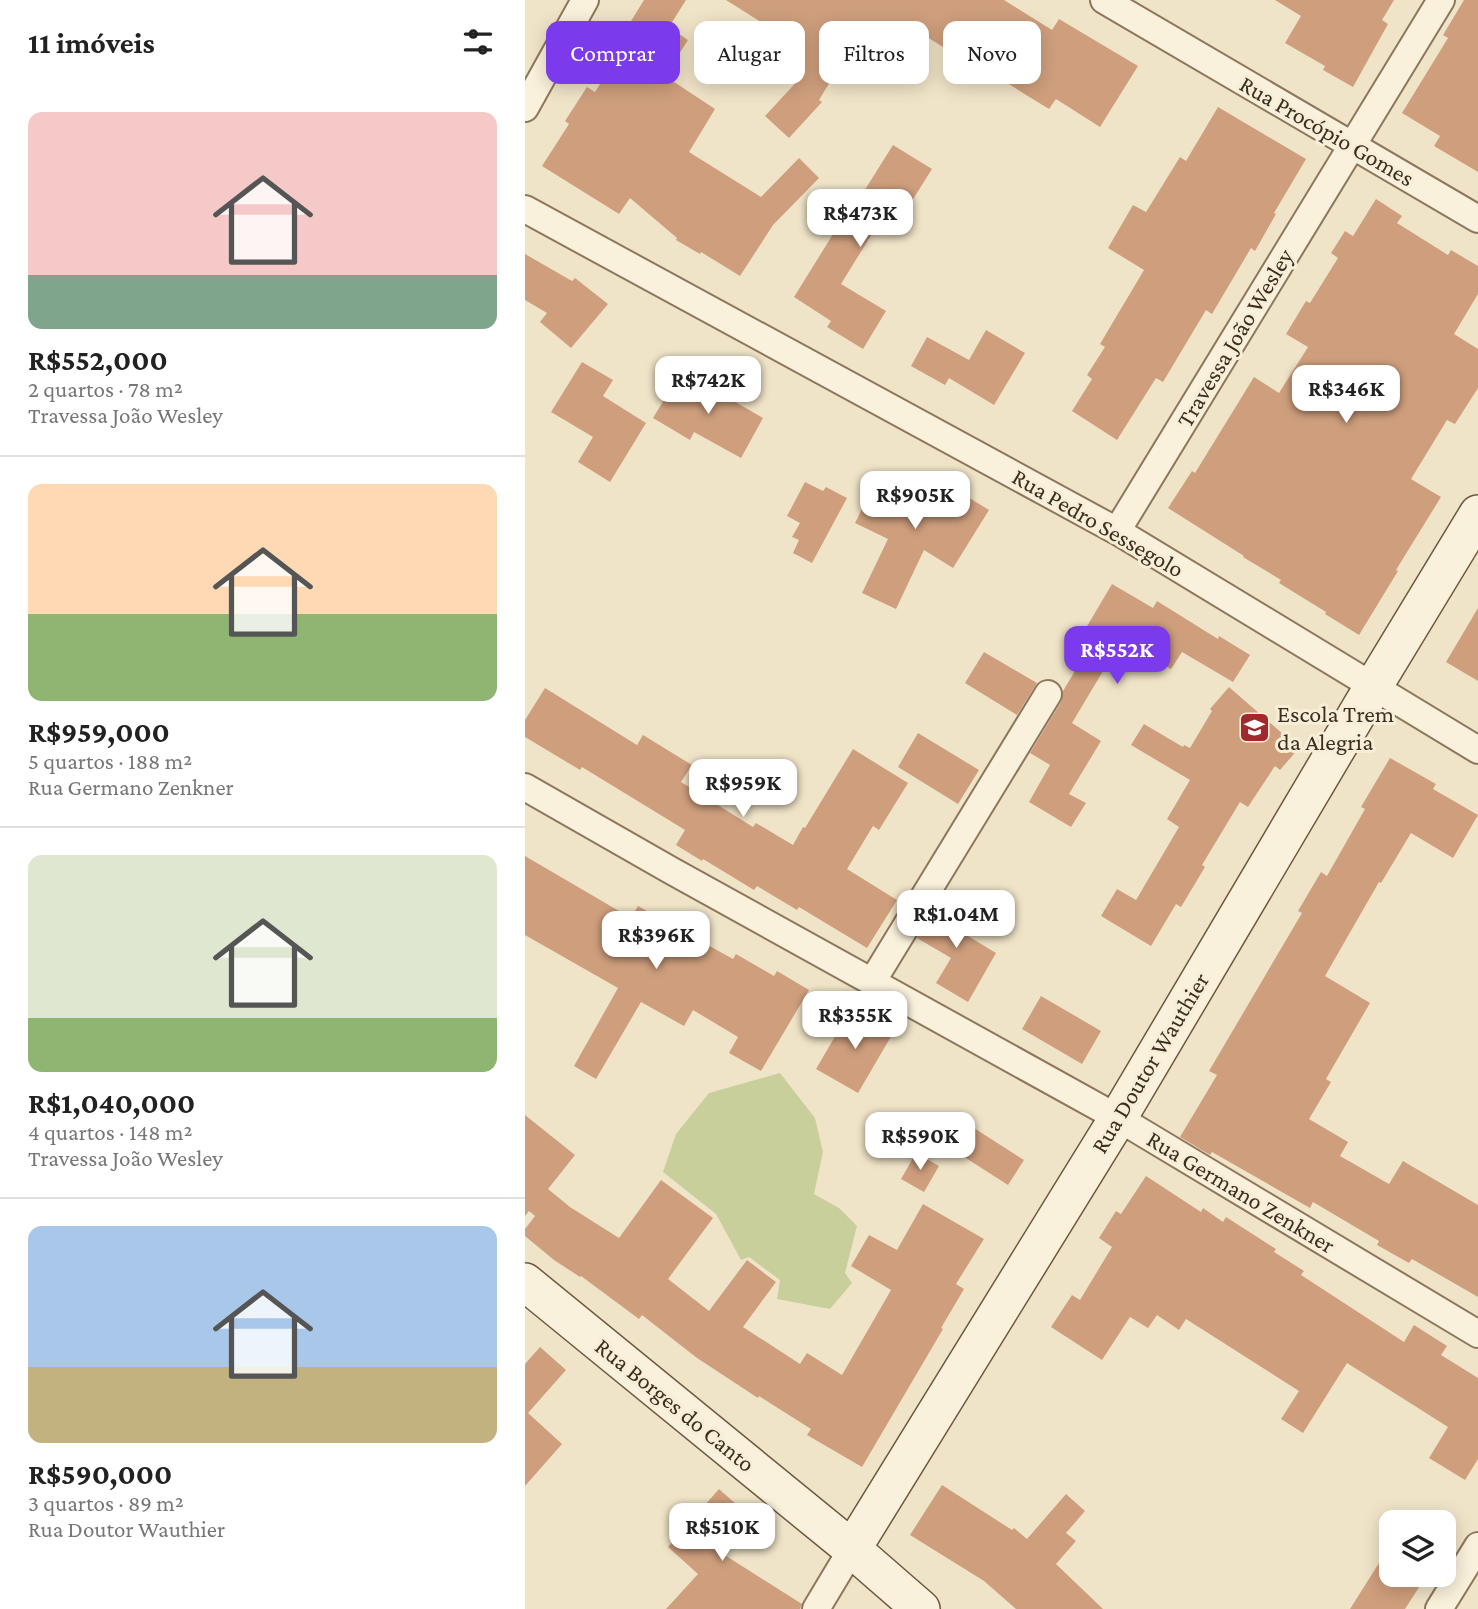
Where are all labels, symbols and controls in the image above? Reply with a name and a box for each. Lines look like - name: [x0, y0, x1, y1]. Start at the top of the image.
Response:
- chip: Comprar: [546, 21, 680, 84]
- chip: Alugar: [694, 21, 805, 84]
- chip: Filtros: [819, 21, 929, 84]
- chip: Novo: [943, 21, 1041, 84]
- icon: filters: [459, 23, 497, 61]
- text: 11 imóveis: [28, 26, 155, 59]
- street label: Rua Procópio Gomes: [1235, 70, 1419, 191]
- icon: home: [200, 157, 326, 283]
- pin: R$473K: [803, 190, 917, 249]
- text: R$473K: [823, 199, 897, 225]
- street label: Travessa João Wesley: [1171, 243, 1299, 432]
- text: R$552,000: [28, 343, 168, 376]
- pin: R$742K: [651, 356, 765, 416]
- text: R$742K: [671, 366, 745, 392]
- pin: R$346K: [1289, 366, 1403, 425]
- text: R$346K: [1308, 375, 1384, 401]
- text: 2 quartos · 78 m²: [28, 376, 183, 402]
- text: Travessa João Wesley: [28, 402, 223, 428]
- street label: Rua Pedro Sessegolo: [1008, 463, 1189, 583]
- pin: R$905K: [858, 472, 972, 531]
- text: R$905K: [876, 481, 954, 507]
- icon: home: [200, 529, 326, 655]
- pin: R$552K: [1060, 626, 1174, 686]
- text: R$552K: [1080, 636, 1154, 662]
- place label: Escola Trem da Alegria: [1277, 700, 1394, 755]
- school or university icon: Escola Trem da Alegria: [1237, 711, 1271, 745]
- text: R$959,000: [28, 715, 170, 748]
- text: 5 quartos · 188 m²: [28, 748, 192, 774]
- pin: R$959K: [686, 760, 800, 819]
- text: R$959K: [705, 769, 781, 795]
- text: Rua Germano Zenkner: [28, 774, 234, 800]
- pin: R$1.04M: [891, 890, 1021, 950]
- icon: home: [200, 900, 326, 1026]
- text: R$1.04M: [913, 900, 999, 926]
- pin: R$396K: [599, 912, 713, 971]
- text: R$396K: [618, 921, 694, 947]
- street label: Rua Doutor Wauthier: [1085, 967, 1214, 1158]
- pin: R$355K: [798, 992, 912, 1051]
- text: R$355K: [818, 1001, 892, 1027]
- text: R$1,040,000: [28, 1086, 195, 1119]
- pin: R$590K: [863, 1112, 977, 1172]
- text: 4 quartos · 148 m²: [28, 1119, 192, 1145]
- text: R$590K: [881, 1122, 959, 1148]
- street label: Rua Germano Zenkner: [1142, 1125, 1341, 1259]
- text: Travessa João Wesley: [28, 1145, 223, 1171]
- icon: home: [200, 1271, 326, 1397]
- street label: Rua Borges do Canto: [590, 1332, 760, 1477]
- text: R$590,000: [28, 1457, 172, 1490]
- text: 3 quartos · 89 m²: [28, 1490, 184, 1516]
- pin: R$510K: [665, 1504, 779, 1563]
- map controls: [1379, 1510, 1456, 1587]
- button: layers: [1379, 1510, 1456, 1587]
- text: R$510K: [685, 1513, 759, 1539]
- text: Rua Doutor Wauthier: [28, 1516, 225, 1542]

